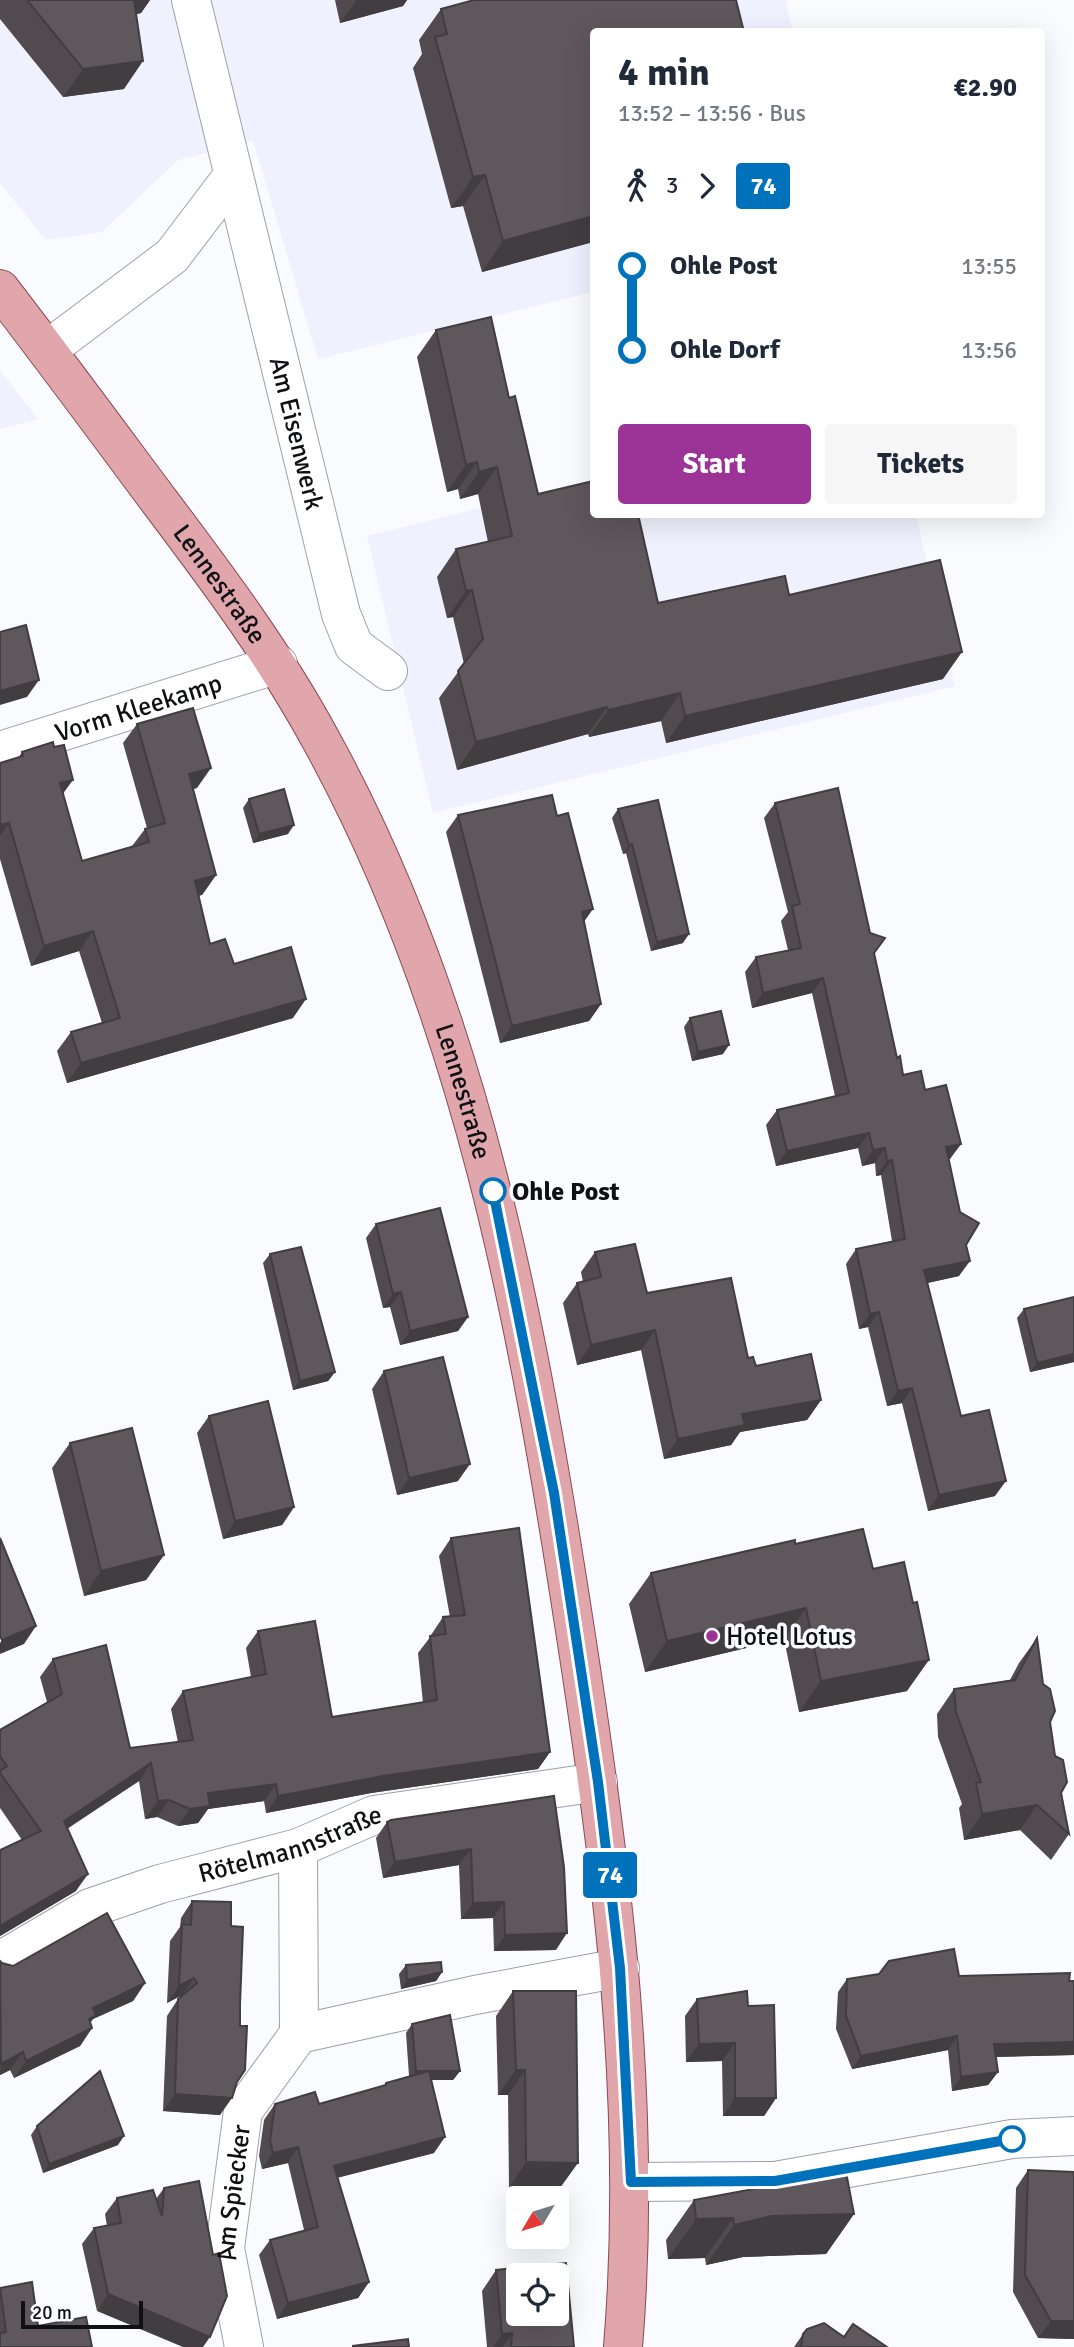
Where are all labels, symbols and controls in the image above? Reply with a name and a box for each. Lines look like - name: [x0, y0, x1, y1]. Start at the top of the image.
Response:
- text: 4 min: [618, 49, 710, 96]
- text: €2.90: [953, 72, 1017, 104]
- text: 13:52 – 13:56 · Bus: [618, 99, 806, 128]
- icon: walk: [618, 167, 656, 205]
- icon: forward: [688, 167, 726, 205]
- text: 3: [666, 171, 678, 200]
- text: 74: [750, 171, 776, 201]
- text: Ohle Post: [670, 250, 778, 282]
- text: 13:55: [961, 252, 1017, 281]
- text: Ohle Dorf: [670, 334, 780, 366]
- text: 13:56: [961, 336, 1017, 365]
- street label: Am Eisenwerk: [262, 354, 330, 513]
- button: Start: [618, 424, 811, 504]
- button: Tickets: [825, 424, 1017, 504]
- street label: Lennestraße: [165, 518, 273, 650]
- street label: Vorm Kleekamp: [51, 668, 226, 750]
- street label: Lennestraße: [427, 1020, 498, 1163]
- place label: Ohle Post: [512, 1176, 620, 1208]
- marker: Ohle Post: [480, 1178, 506, 1204]
- place label: Hotel Lotus: [726, 1621, 853, 1653]
- marker: Hotel Lotus: [704, 1628, 720, 1644]
- street label: Rötelmannstraße: [195, 1799, 384, 1890]
- line badge: 74: [578, 1852, 642, 1898]
- text: 74: [597, 1860, 623, 1890]
- street label: Am Spiecker: [210, 2122, 258, 2264]
- unlabelled marker: [999, 2126, 1025, 2152]
- north arrow: [506, 2186, 569, 2249]
- map controls: [506, 2186, 569, 2326]
- button: locate: [506, 2263, 569, 2326]
- scale bar: [21, 2298, 144, 2330]
- text: 20 m: [32, 2301, 72, 2325]

